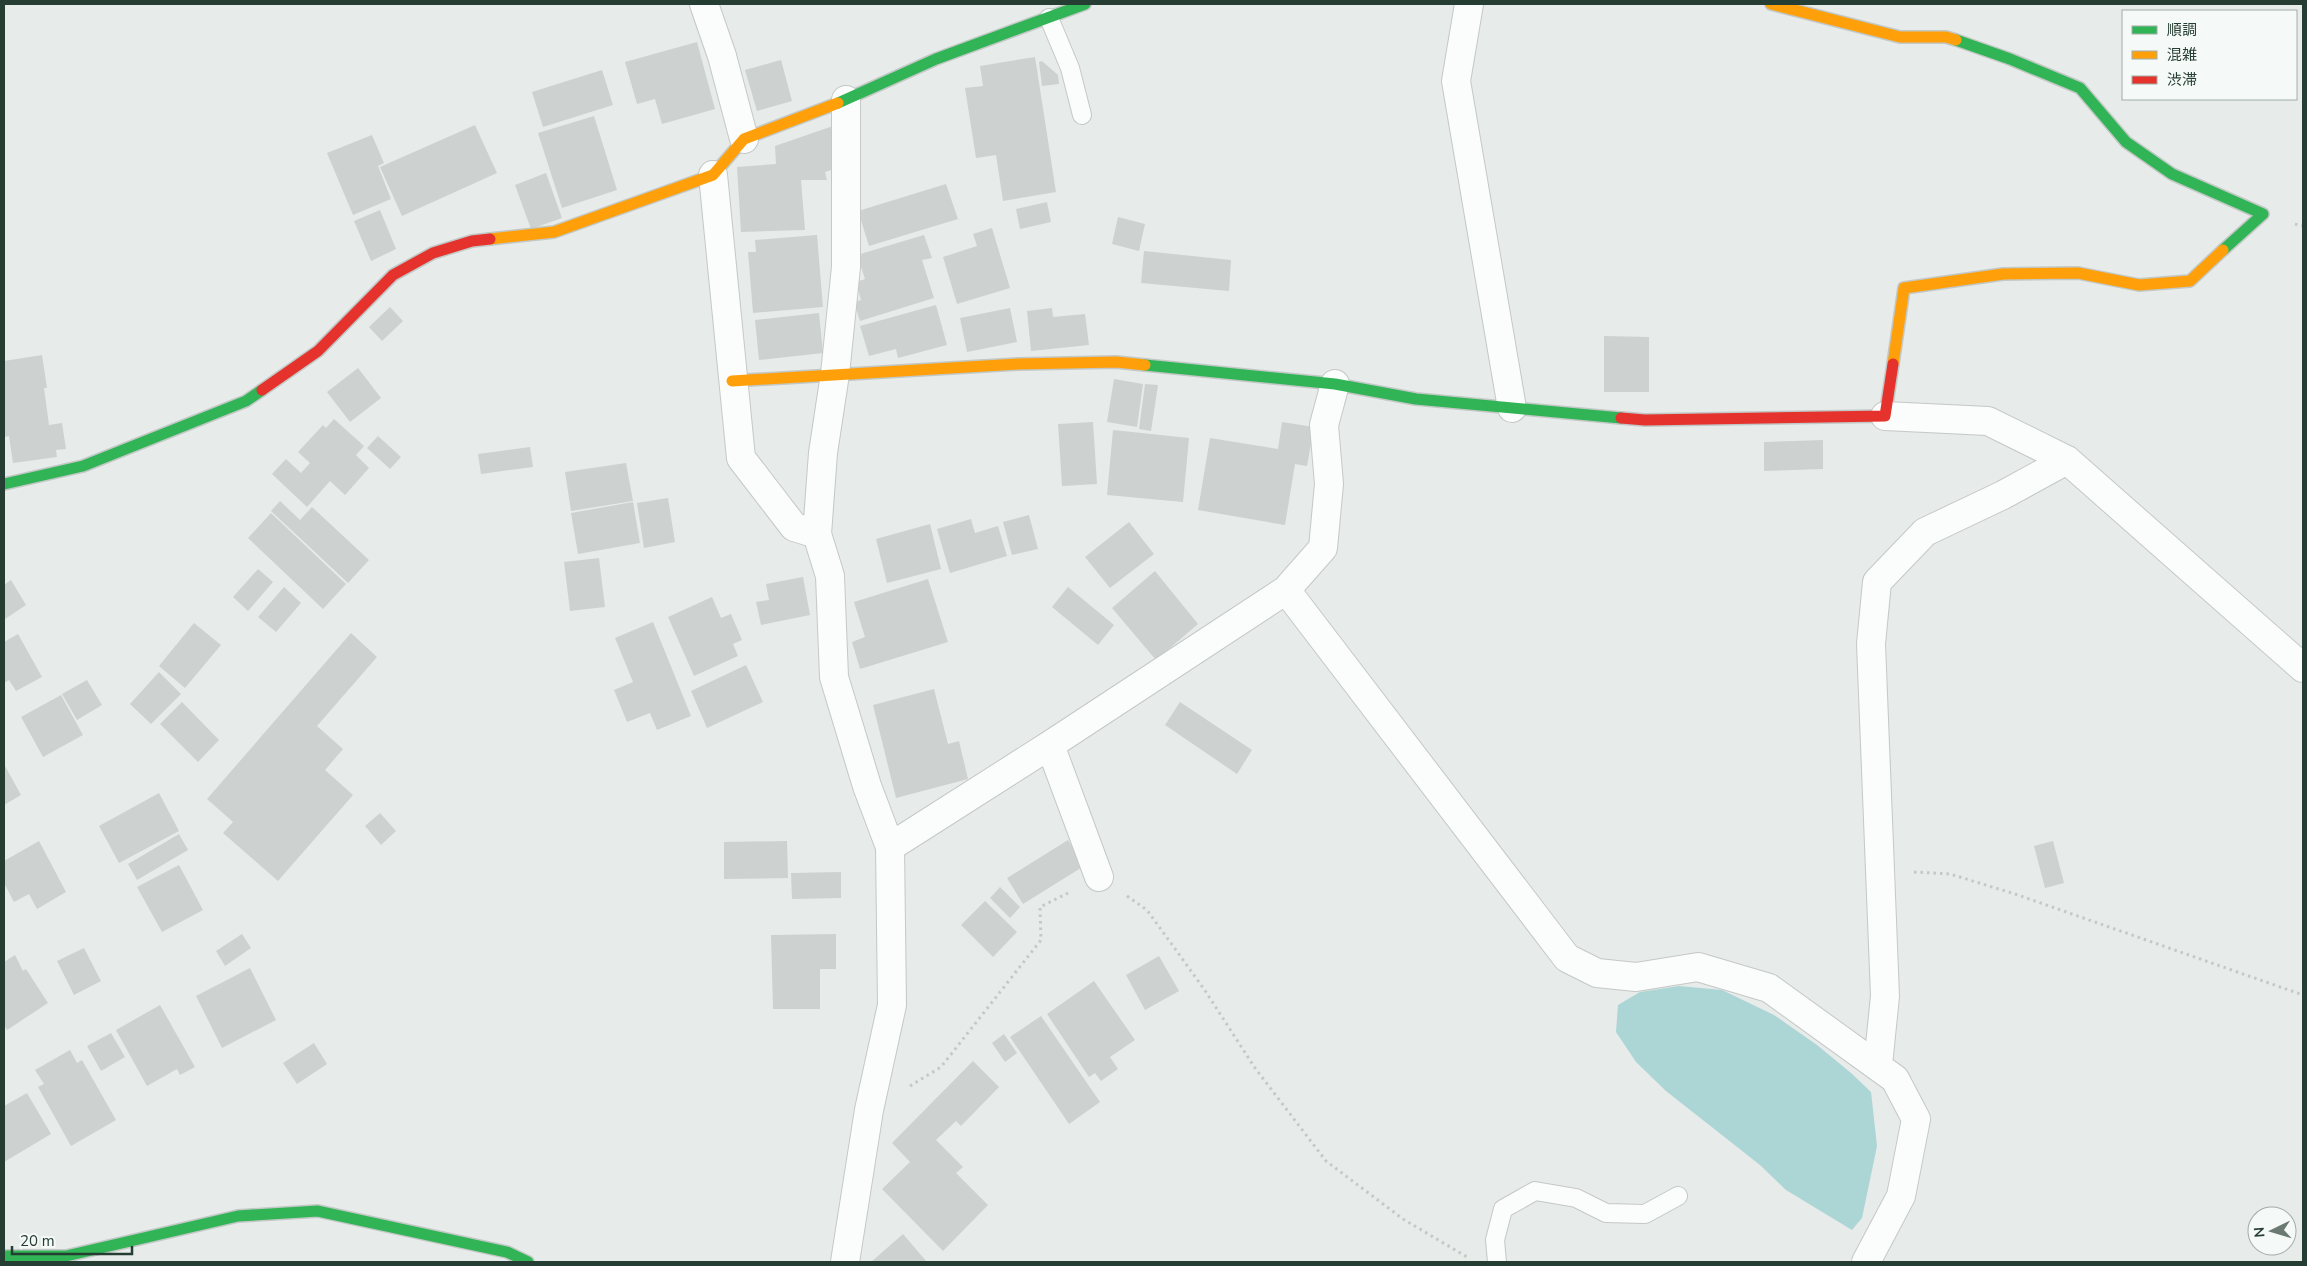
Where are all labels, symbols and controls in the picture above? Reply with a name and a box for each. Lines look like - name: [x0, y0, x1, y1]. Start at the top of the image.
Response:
- legend: [2122, 10, 2297, 100]
- text: 順調: [2167, 20, 2197, 40]
- text: 混雑: [2167, 45, 2197, 65]
- text: 渋滞: [2167, 70, 2197, 90]
- north arrow: [2247, 1206, 2297, 1256]
- scale bar: [12, 1224, 132, 1256]
- text: N: [2250, 1226, 2269, 1238]
- text: 20 m: [20, 1231, 55, 1251]

